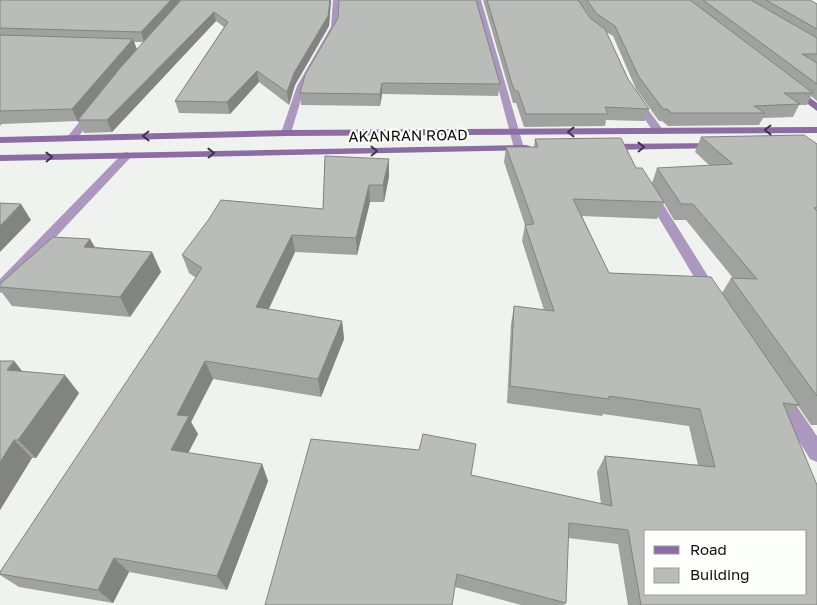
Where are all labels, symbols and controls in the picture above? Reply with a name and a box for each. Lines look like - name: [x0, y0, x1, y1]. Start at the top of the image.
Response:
- street label: AKANRAN ROAD: [348, 125, 468, 145]
- one-way arrow: [764, 125, 772, 135]
- one-way arrow: [567, 127, 574, 137]
- one-way arrow: [142, 131, 150, 141]
- one-way arrow: [638, 142, 645, 152]
- one-way arrow: [370, 146, 378, 156]
- one-way arrow: [208, 148, 215, 158]
- one-way arrow: [45, 152, 53, 162]
- legend: [644, 530, 807, 595]
- text: Road: [690, 540, 727, 558]
- text: Building: [690, 565, 750, 583]

